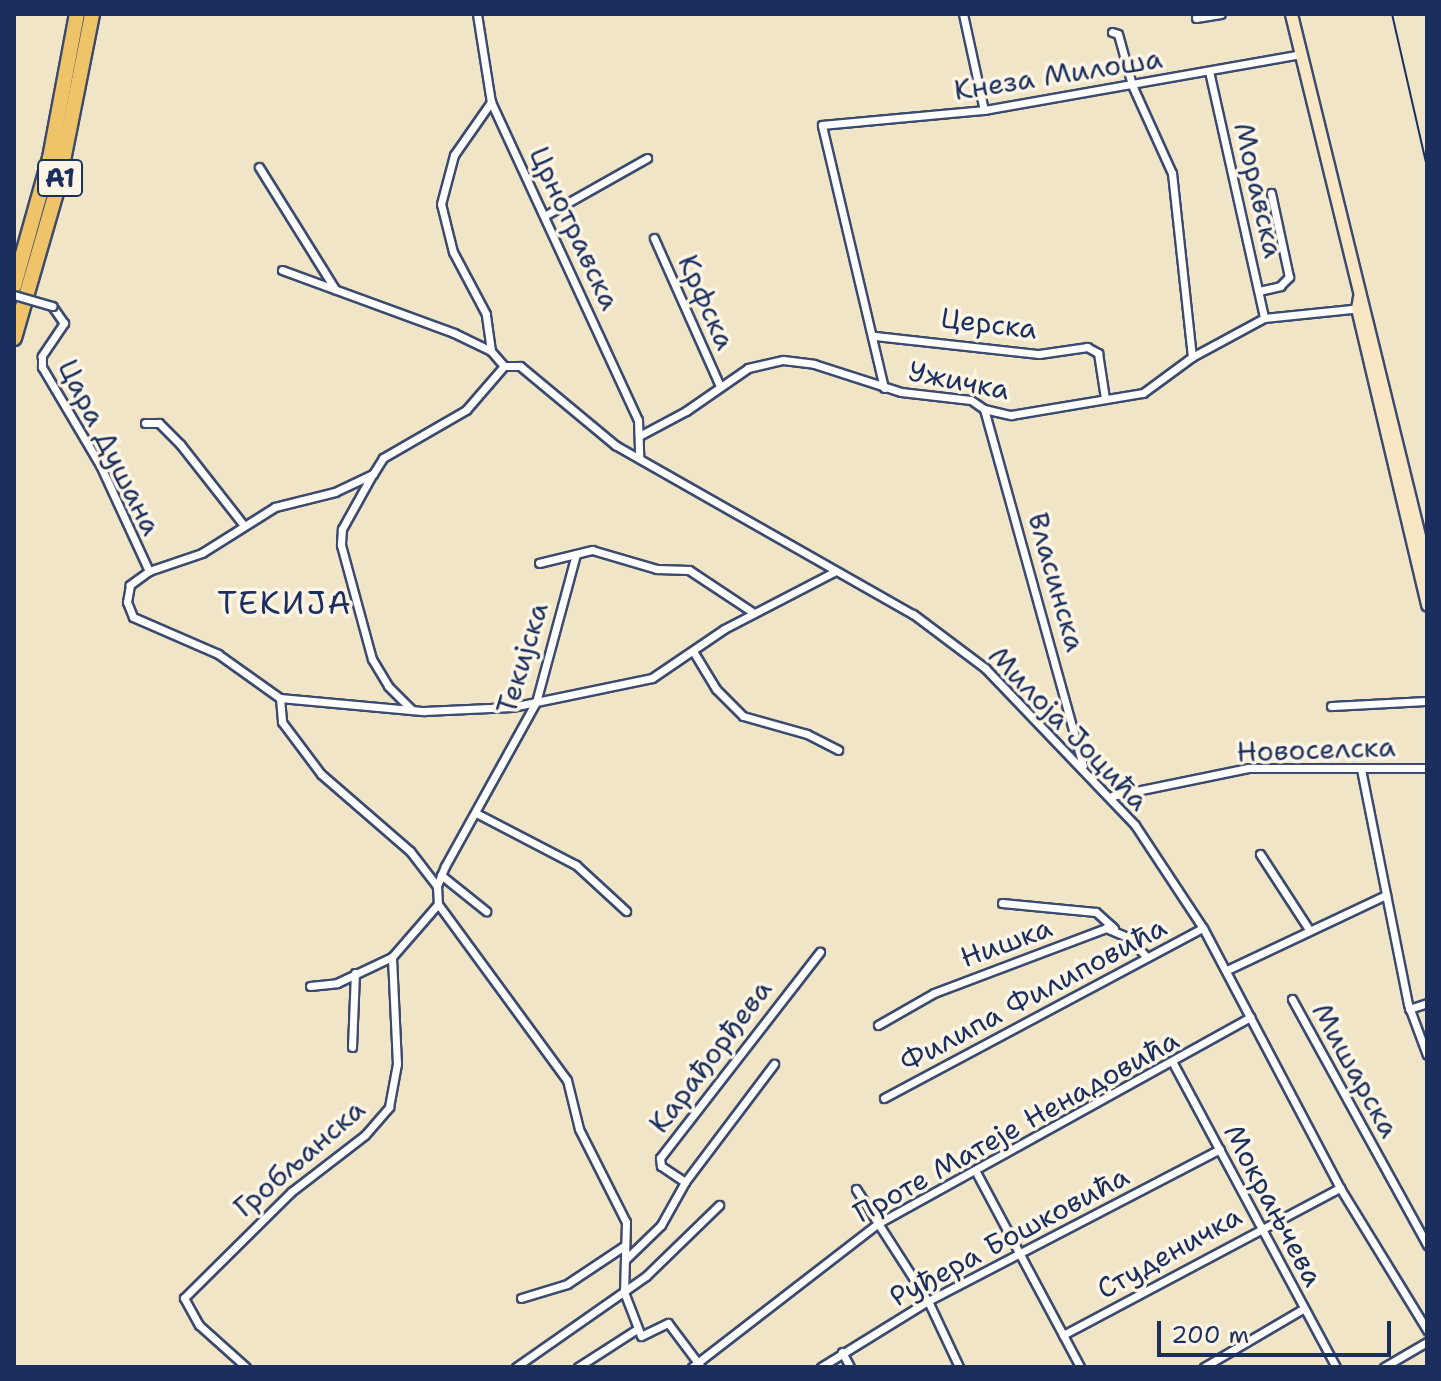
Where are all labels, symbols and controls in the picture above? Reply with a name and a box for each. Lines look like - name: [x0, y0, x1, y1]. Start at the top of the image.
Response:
- street label: Кнеза Милоша: [951, 41, 1165, 107]
- street label: Моравска: [1227, 119, 1291, 261]
- street label: Црнотравска: [522, 141, 628, 315]
- road number: A1: [36, 156, 84, 200]
- street label: Крфска: [671, 249, 743, 355]
- street label: Церска: [939, 300, 1039, 346]
- street label: Цара Душана: [51, 353, 169, 541]
- street label: Ужичка: [906, 354, 1012, 406]
- street label: Власинска: [1021, 509, 1093, 655]
- district label: ТЕКИЈА: [217, 584, 353, 622]
- street label: Текијска: [489, 598, 555, 718]
- street label: Милоја Јоцића: [982, 639, 1156, 817]
- street label: Новоселска: [1236, 729, 1396, 769]
- street label: Филипа Филиповића: [894, 909, 1172, 1079]
- street label: Нишка: [956, 910, 1056, 974]
- street label: Карађорђева: [642, 973, 778, 1139]
- street label: Мишарска: [1305, 997, 1407, 1143]
- street label: Проте Матеје Ненадовића: [848, 1022, 1184, 1230]
- street label: Гробљанска: [227, 1092, 371, 1224]
- street label: Мокрањчева: [1217, 1118, 1331, 1292]
- street label: Руђера Бошковића: [884, 1159, 1134, 1313]
- street label: Студеничка: [1091, 1198, 1247, 1306]
- scale bar: [1161, 1305, 1395, 1355]
- text: 200 m: [1171, 1319, 1249, 1351]

